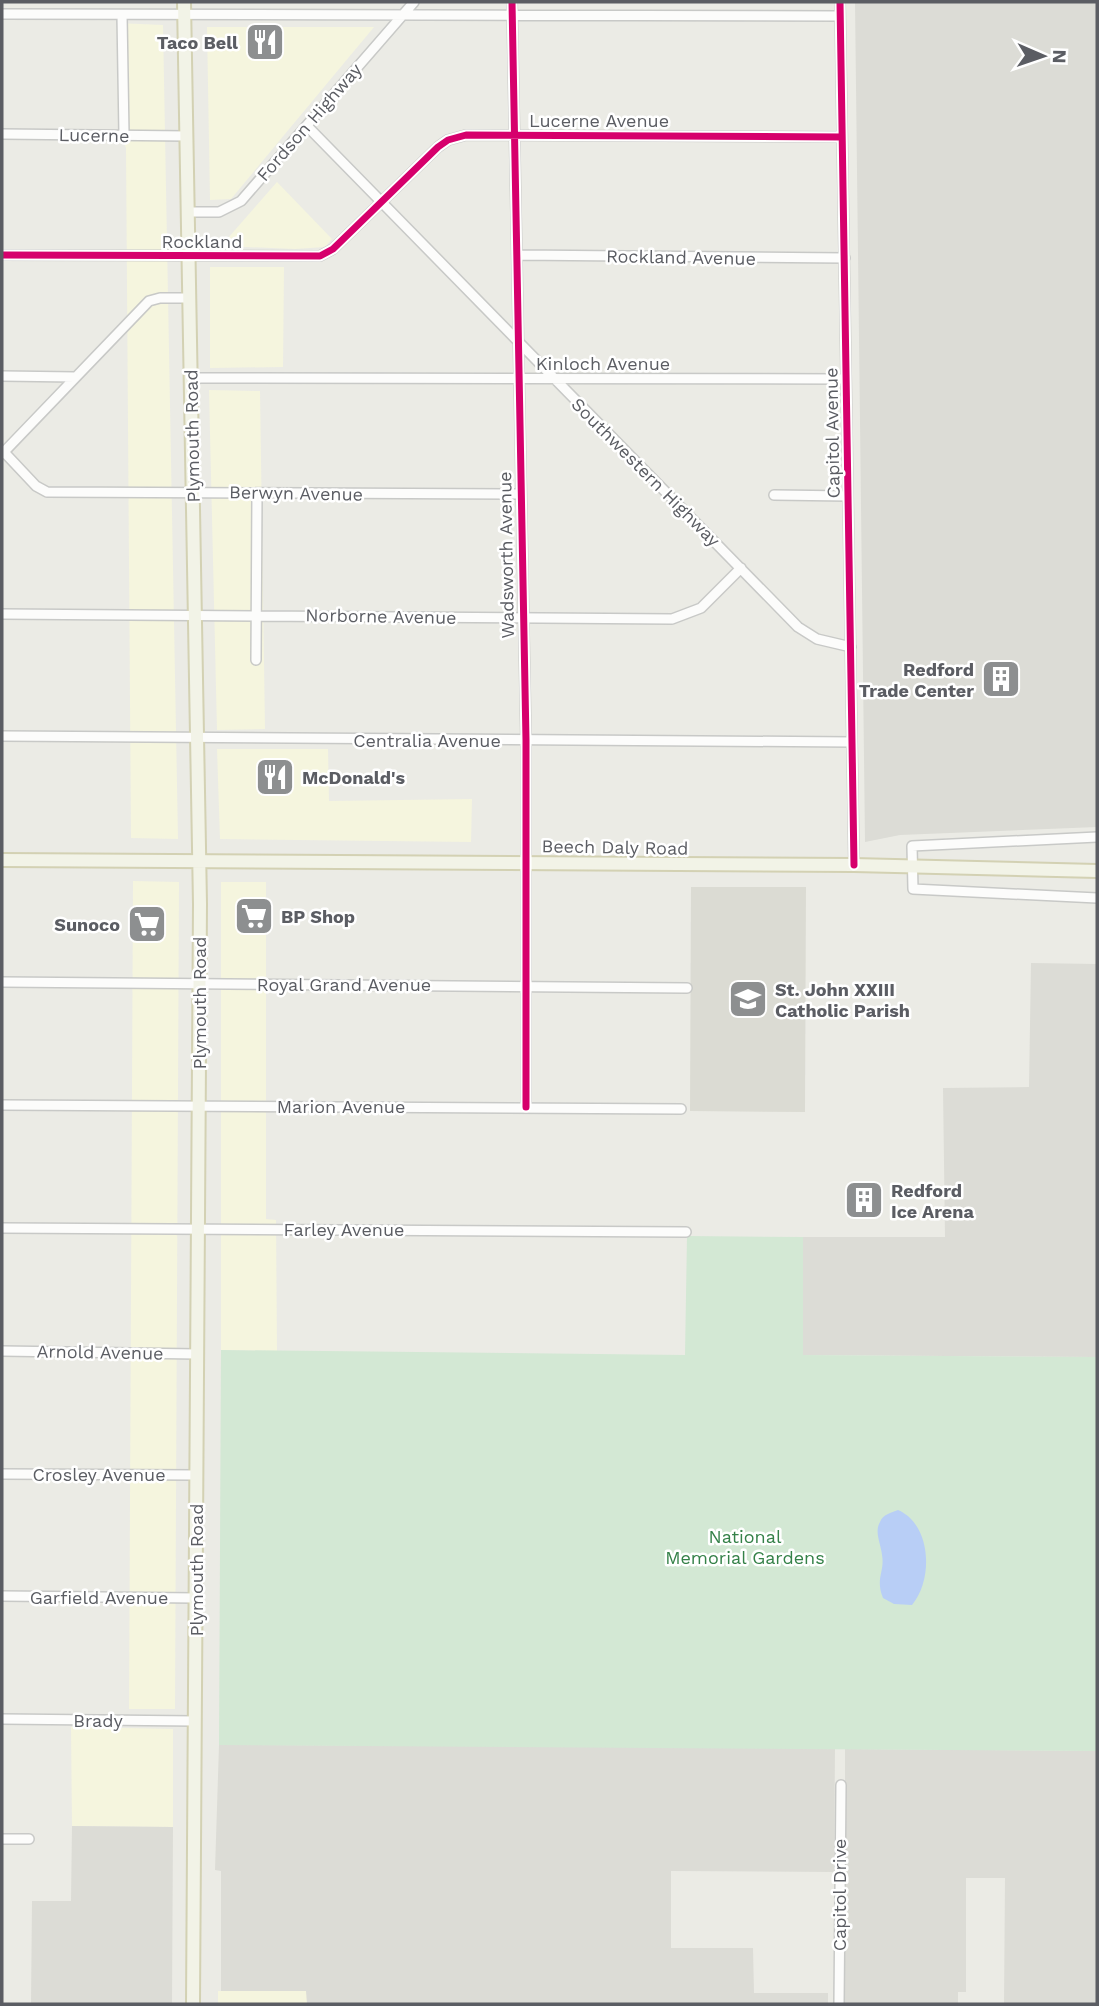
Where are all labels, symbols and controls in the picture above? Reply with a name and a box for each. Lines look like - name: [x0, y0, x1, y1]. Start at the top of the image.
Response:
- restaurant icon: Taco Bell: [244, 21, 286, 63]
- north arrow: [1008, 21, 1078, 91]
- place label: Taco Bell: [157, 32, 238, 53]
- text: N: [1048, 49, 1071, 64]
- street label: Fordson Highway: [252, 58, 366, 185]
- street label: Lucerne Avenue: [529, 110, 669, 131]
- street label: Lucerne: [58, 124, 130, 146]
- street label: Rockland: [162, 231, 242, 252]
- street label: Rockland Avenue: [606, 245, 756, 269]
- street label: Kinloch Avenue: [536, 353, 670, 374]
- street label: Capitol Avenue: [820, 367, 844, 499]
- street label: Plymouth Road: [180, 369, 204, 503]
- street label: Southwestern Highway: [567, 393, 725, 551]
- street label: Wadsworth Avenue: [494, 471, 518, 639]
- street label: Berwyn Avenue: [229, 481, 363, 505]
- street label: Norborne Avenue: [305, 604, 457, 628]
- building icon: Redford Trade Center: [980, 658, 1022, 700]
- place label: Redford Trade Center: [859, 659, 974, 701]
- street label: Centralia Avenue: [353, 730, 501, 751]
- restaurant icon: McDonald's: [254, 756, 296, 798]
- place label: McDonald's: [302, 767, 405, 788]
- street label: Beech Daly Road: [541, 835, 689, 859]
- supermarket icon: BP Shop: [233, 895, 275, 937]
- supermarket icon: Sunoco: [126, 903, 168, 945]
- place label: BP Shop: [281, 906, 355, 927]
- place label: Sunoco: [54, 914, 120, 935]
- street label: Plymouth Road: [189, 936, 210, 1070]
- street label: Royal Grand Avenue: [257, 974, 431, 995]
- school or university icon: St. John XXIII Catholic Parish: [727, 978, 769, 1020]
- place label: St. John XXIII Catholic Parish: [775, 979, 910, 1021]
- street label: Marion Avenue: [277, 1096, 405, 1117]
- building icon: Redford Ice Arena: [843, 1179, 885, 1221]
- place label: Redford Ice Arena: [891, 1180, 974, 1222]
- street label: Farley Avenue: [284, 1219, 404, 1240]
- street label: Arnold Avenue: [36, 1340, 164, 1364]
- street label: Crosley Avenue: [32, 1464, 166, 1485]
- street label: Plymouth Road: [186, 1503, 207, 1637]
- park label: National Memorial Gardens: [665, 1526, 825, 1568]
- street label: Garfield Avenue: [30, 1587, 168, 1608]
- street label: Brady: [73, 1710, 124, 1731]
- street label: Capitol Drive: [829, 1839, 850, 1951]

